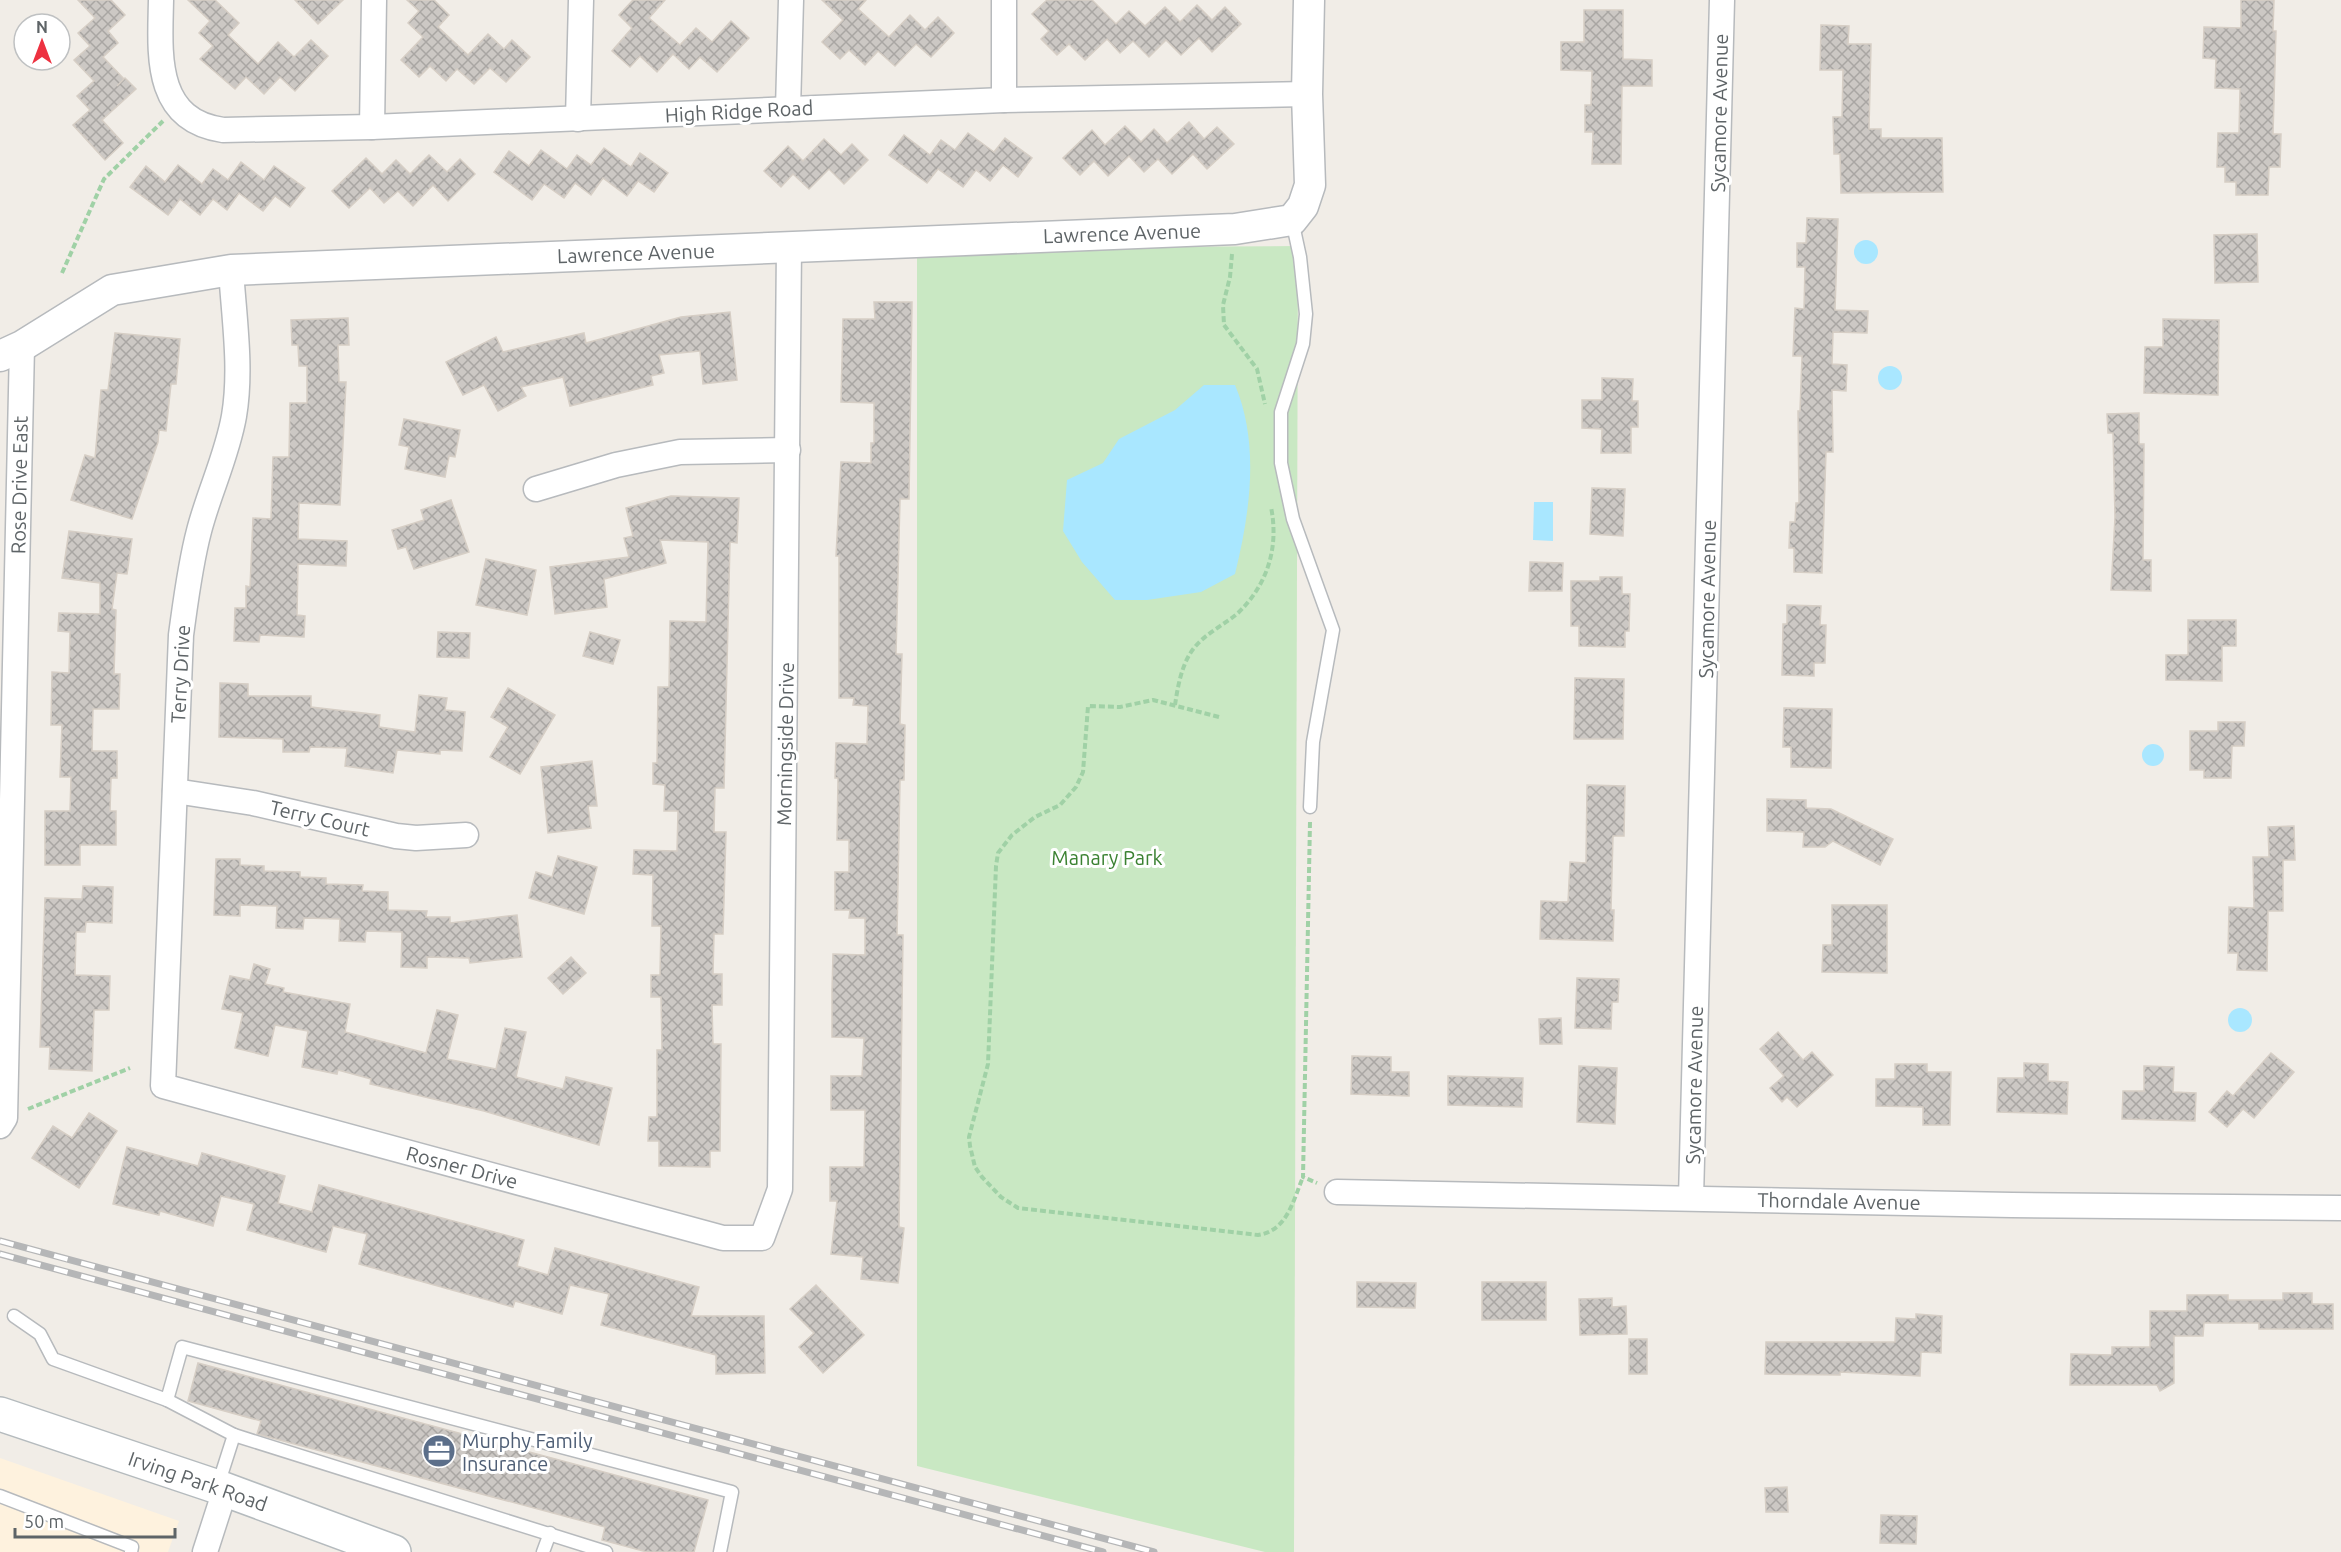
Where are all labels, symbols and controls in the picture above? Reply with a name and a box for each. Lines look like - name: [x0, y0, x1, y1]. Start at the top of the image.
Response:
- north arrow: [12, 12, 72, 72]
- text: N: [36, 18, 48, 36]
- street label: Sycamore Avenue: [1706, 33, 1732, 193]
- street label: High Ridge Road: [664, 96, 814, 126]
- street label: Lawrence Avenue: [1043, 219, 1201, 247]
- street label: Lawrence Avenue: [557, 239, 715, 267]
- street label: Rose Drive East: [6, 416, 32, 554]
- street label: Sycamore Avenue: [1694, 519, 1720, 679]
- street label: Terry Drive: [166, 624, 194, 724]
- street label: Morningside Drive: [772, 662, 798, 826]
- street label: Terry Court: [268, 795, 372, 841]
- park label: Manary Park: [1051, 846, 1163, 869]
- street label: Sycamore Avenue: [1681, 1005, 1707, 1165]
- street label: Rosner Drive: [404, 1141, 520, 1193]
- street label: Thorndale Avenue: [1757, 1188, 1921, 1214]
- place label: Murphy Family Insurance: [462, 1429, 593, 1475]
- office icon: Murphy Family Insurance: [421, 1433, 457, 1469]
- street label: Irving Park Road: [125, 1446, 271, 1516]
- scale bar: [15, 1501, 176, 1539]
- text: 50 m: [24, 1511, 64, 1531]

